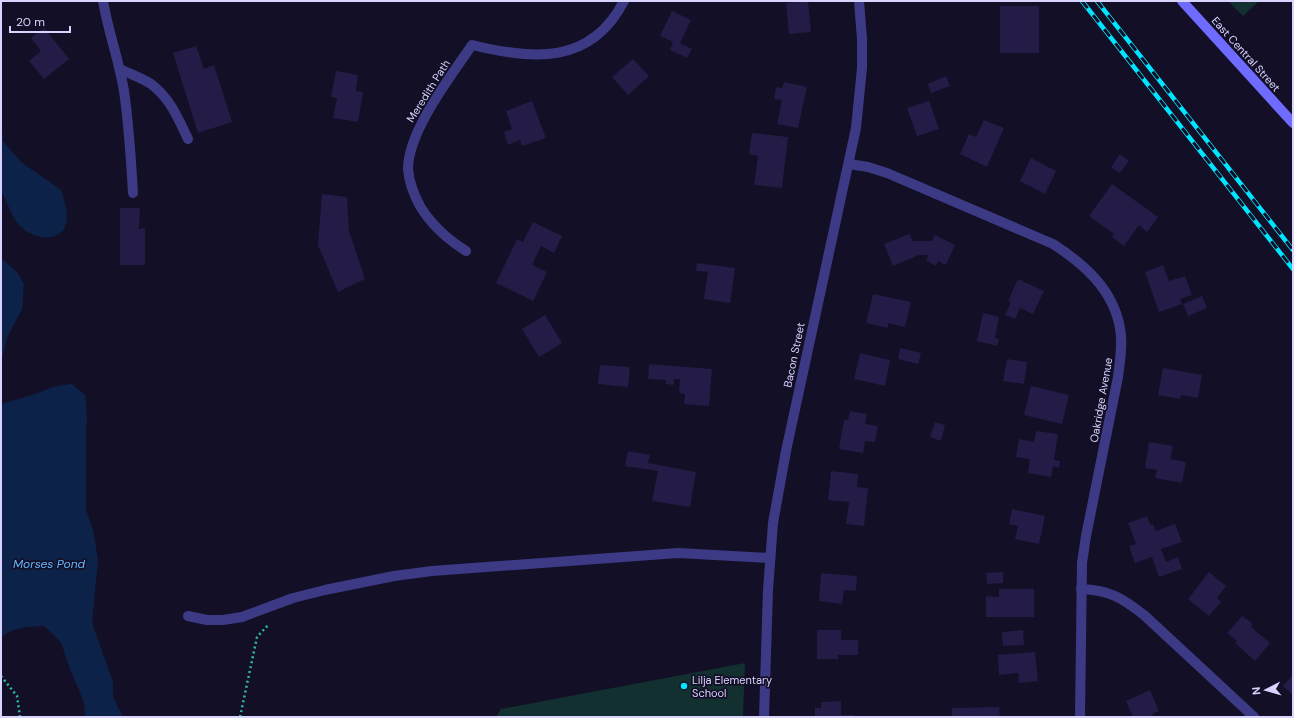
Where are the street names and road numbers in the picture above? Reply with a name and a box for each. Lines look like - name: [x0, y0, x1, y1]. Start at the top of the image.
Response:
- street label: East Central Street: [1209, 14, 1283, 94]
- street label: Meredith Path: [403, 57, 453, 125]
- street label: Bacon Street: [780, 321, 808, 389]
- street label: Oakridge Avenue: [1087, 356, 1115, 444]

